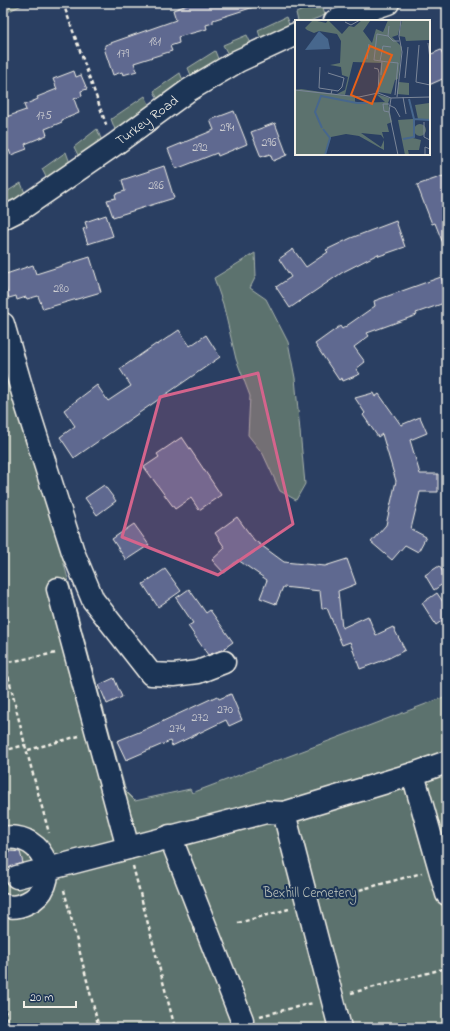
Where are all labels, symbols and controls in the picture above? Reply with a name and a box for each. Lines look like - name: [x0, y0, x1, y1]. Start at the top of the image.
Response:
- inset map: [295, 20, 430, 155]
- house number: 181: [149, 33, 161, 51]
- house number: 179: [117, 45, 130, 63]
- street label: Turkey Road: [111, 90, 183, 151]
- house number: 175: [36, 107, 52, 125]
- house number: 294: [220, 119, 234, 137]
- house number: 296: [262, 134, 277, 152]
- house number: 292: [192, 139, 208, 157]
- house number: 286: [148, 177, 165, 195]
- house number: 280: [53, 280, 69, 298]
- house number: 270: [217, 701, 233, 719]
- house number: 272: [192, 709, 208, 727]
- house number: 274: [169, 720, 185, 738]
- park label: Bexhill Cemetery: [262, 883, 357, 905]
- scale bar: [24, 983, 76, 1009]
- text: 20 m: [30, 989, 53, 1007]

